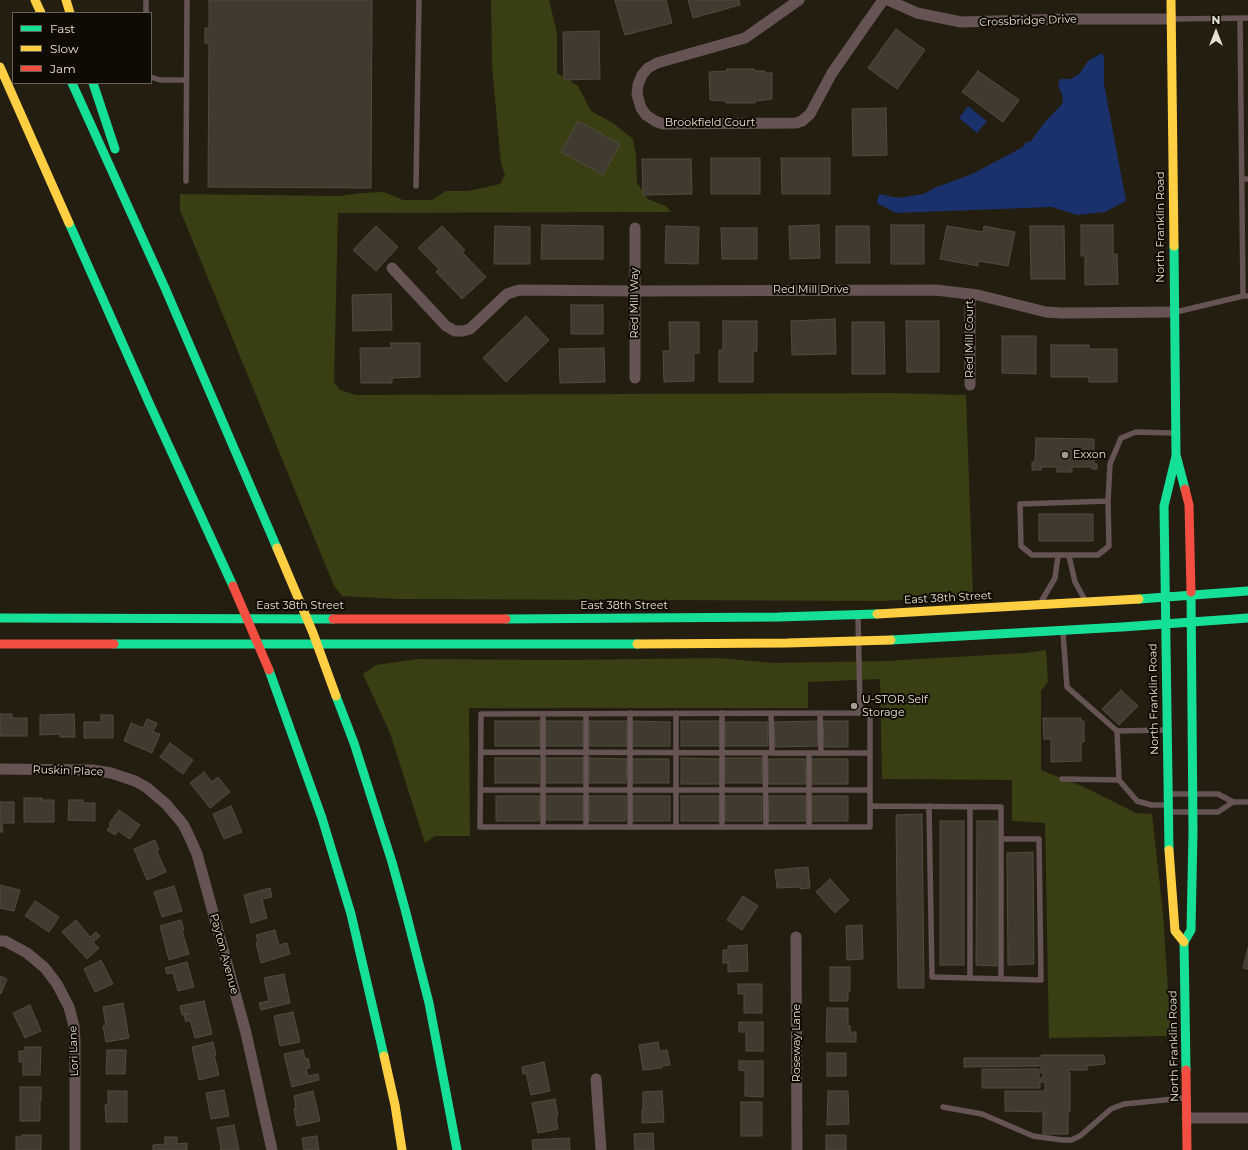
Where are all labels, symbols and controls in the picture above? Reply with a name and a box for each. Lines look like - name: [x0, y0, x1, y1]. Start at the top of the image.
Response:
- legend: [12, 12, 152, 84]
- north arrow: [1196, 12, 1236, 52]
- street label: Crossbridge Drive: [979, 13, 1077, 29]
- text: N: [1212, 13, 1220, 27]
- text: Fast: [50, 21, 75, 36]
- text: Slow: [50, 41, 79, 56]
- text: Jam: [50, 61, 76, 76]
- street label: Brookfield Court: [665, 116, 755, 130]
- street label: North Franklin Road: [1154, 171, 1168, 283]
- street label: Red Mill Way: [628, 267, 642, 339]
- street label: Red Mill Drive: [773, 283, 849, 297]
- street label: Red Mill Court: [963, 300, 977, 378]
- place label: Exxon: [1073, 448, 1106, 462]
- marker: Exxon: [1060, 450, 1070, 460]
- street label: East 38th Street: [904, 589, 992, 607]
- street label: East 38th Street: [256, 599, 344, 613]
- street label: East 38th Street: [580, 599, 668, 613]
- street label: North Franklin Road: [1146, 643, 1162, 755]
- place label: U-STOR Self Storage: [862, 693, 928, 719]
- marker: U-STOR Self Storage: [849, 701, 859, 711]
- street label: Ruskin Place: [32, 763, 104, 779]
- street label: Payton Avenue: [207, 912, 241, 996]
- street label: North Franklin Road: [1166, 990, 1182, 1102]
- street label: Roseway Lane: [790, 1004, 804, 1082]
- street label: Lori Lane: [67, 1026, 81, 1076]

